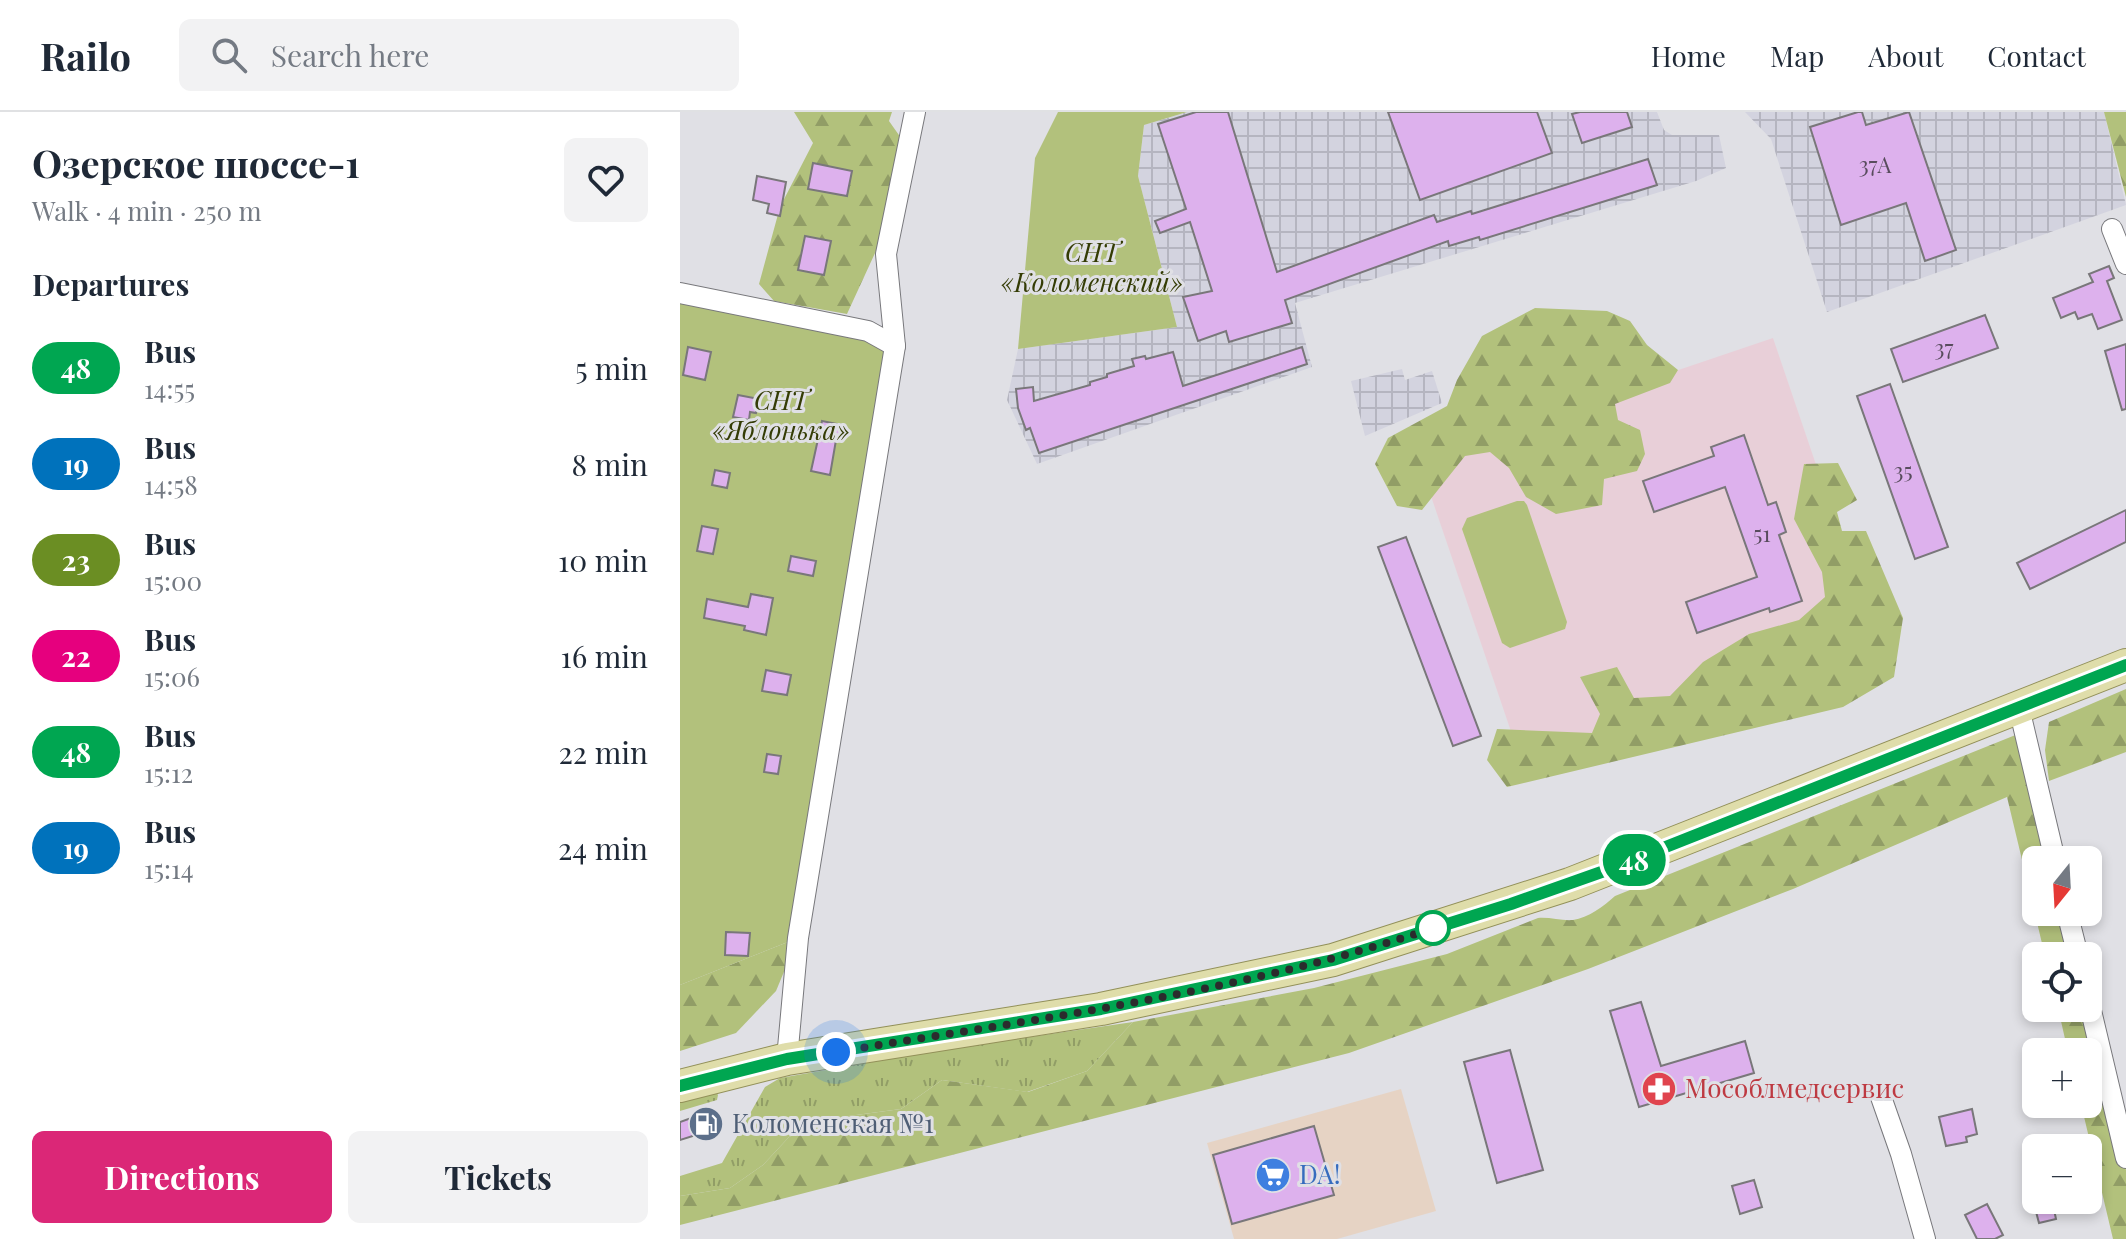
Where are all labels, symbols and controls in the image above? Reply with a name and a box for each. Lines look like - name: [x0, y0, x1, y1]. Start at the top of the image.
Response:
- search box: [179, 19, 739, 91]
- text: Railo: [40, 30, 131, 81]
- icon: search: [207, 33, 251, 77]
- text: Search here: [271, 35, 429, 75]
- text: Home: [1651, 37, 1726, 74]
- text: Map: [1770, 37, 1824, 74]
- text: About: [1868, 37, 1943, 74]
- text: Contact: [1987, 37, 2086, 74]
- text: Озерское шоссе-1: [32, 137, 360, 188]
- button: heart: [564, 138, 648, 222]
- house number: 37А: [1859, 149, 1891, 179]
- text: Walk · 4 min · 250 m: [32, 193, 262, 228]
- park label: СНТ «Коломенский»: [1001, 234, 1183, 299]
- text: Departures: [32, 264, 189, 304]
- text: Bus: [144, 331, 196, 371]
- house number: 37: [1935, 332, 1953, 362]
- text: 5 min: [575, 348, 648, 388]
- text: 48: [61, 349, 91, 386]
- text: 14:55: [144, 371, 195, 406]
- park label: СНТ «Яблонька»: [712, 382, 850, 447]
- text: Bus: [144, 427, 196, 467]
- text: 8 min: [572, 444, 648, 484]
- text: 19: [63, 445, 89, 482]
- house number: 35: [1893, 455, 1913, 485]
- text: 14:58: [144, 467, 198, 502]
- house number: 51: [1753, 518, 1771, 548]
- text: Bus: [144, 523, 196, 563]
- text: 10 min: [558, 540, 648, 580]
- text: 23: [62, 541, 90, 578]
- text: 15:00: [144, 563, 202, 598]
- text: Bus: [144, 619, 196, 659]
- text: 16 min: [561, 636, 648, 676]
- text: 22: [61, 637, 91, 674]
- text: 15:06: [144, 659, 200, 694]
- text: Bus: [144, 715, 196, 755]
- text: 22 min: [558, 732, 648, 772]
- text: 48: [61, 733, 91, 770]
- text: 15:12: [144, 755, 193, 790]
- text: Bus: [144, 811, 196, 851]
- text: 24 min: [558, 828, 648, 868]
- text: 19: [63, 829, 89, 866]
- line badge: 48: [1598, 834, 1670, 886]
- text: 48: [1619, 841, 1649, 878]
- north arrow: [2022, 846, 2102, 926]
- map controls: [2022, 846, 2102, 1214]
- text: 15:14: [144, 851, 193, 886]
- unlabelled marker: [1416, 911, 1450, 945]
- button: locate: [2022, 942, 2102, 1022]
- your location: [816, 1032, 856, 1072]
- button: +: [2022, 1038, 2102, 1118]
- pharmacy icon: Мособлмедсервис: [1640, 1070, 1678, 1108]
- place label: Мособлмедсервис: [1685, 1070, 1904, 1105]
- fuel station icon: Коломенская №1: [687, 1105, 725, 1143]
- place label: Коломенская №1: [732, 1105, 934, 1140]
- button: Directions: [32, 1131, 332, 1223]
- button: Tickets: [348, 1131, 648, 1223]
- button: −: [2022, 1134, 2102, 1214]
- supermarket icon: DA!: [1254, 1156, 1292, 1194]
- place label: DA!: [1299, 1156, 1340, 1191]

